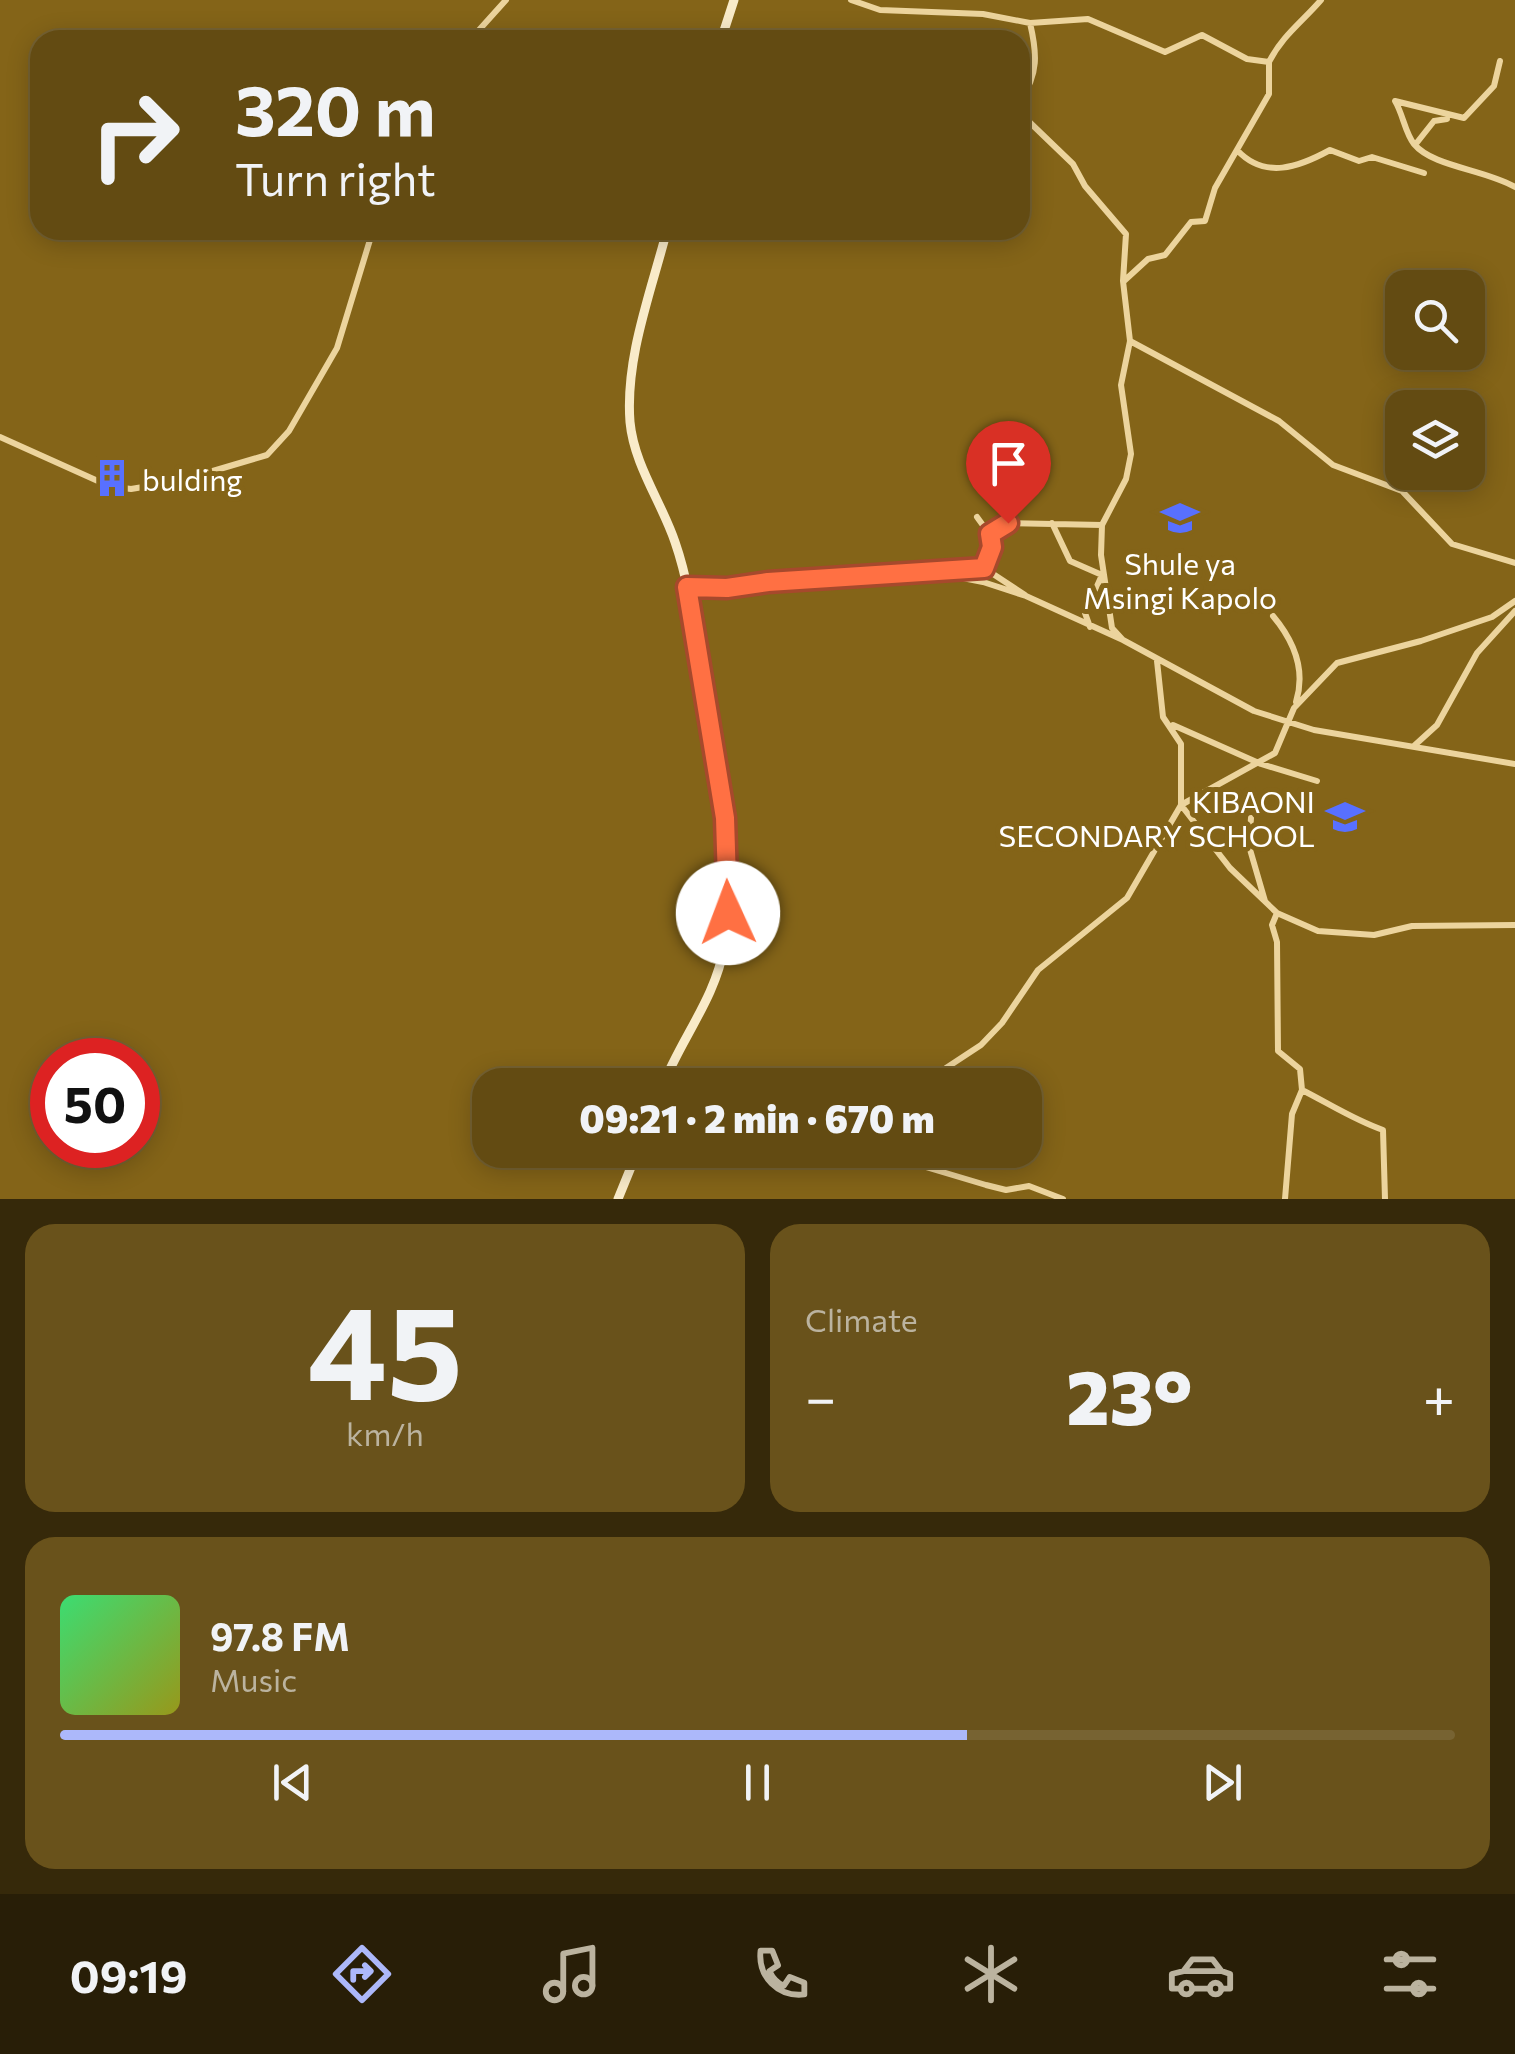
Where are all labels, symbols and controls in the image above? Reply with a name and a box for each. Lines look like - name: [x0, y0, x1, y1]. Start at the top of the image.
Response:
- text: 320 m: [235, 65, 436, 150]
- icon: right: [70, 70, 200, 200]
- text: Turn right: [235, 150, 436, 205]
- map controls: [1385, 270, 1485, 490]
- button: search: [1385, 270, 1485, 370]
- button: layers: [1385, 390, 1485, 490]
- pin: [966, 421, 1051, 524]
- icon: arrive: [981, 436, 1036, 491]
- building icon: bulding: [91, 457, 133, 499]
- place label: bulding: [142, 460, 243, 497]
- school or university icon: Shule ya Msingi Kapolo: [1159, 497, 1201, 539]
- place label: Shule ya Msingi Kapolo: [1083, 544, 1277, 615]
- place label: KIBAONI SECONDARY SCHOOL: [999, 782, 1315, 853]
- school or university icon: KIBAONI SECONDARY SCHOOL: [1324, 796, 1366, 838]
- position arrow: [676, 861, 780, 965]
- speed limit sign: 50: [30, 1038, 160, 1168]
- text: 09:21 · 2 min · 670 m: [579, 1094, 935, 1141]
- text: 45: [307, 1268, 463, 1427]
- text: Climate: [805, 1299, 918, 1339]
- text: 23°: [1066, 1349, 1193, 1440]
- text: −: [805, 1362, 836, 1429]
- text: +: [1423, 1362, 1455, 1429]
- text: km/h: [346, 1413, 424, 1453]
- text: 97.8 FM: [210, 1612, 350, 1659]
- text: Music: [210, 1659, 297, 1699]
- icon: previous: [265, 1755, 320, 1810]
- icon: pause: [730, 1755, 785, 1810]
- icon: next: [1195, 1755, 1250, 1810]
- icon: directions: [327, 1939, 397, 2009]
- icon: music: [537, 1939, 607, 2009]
- icon: phone: [746, 1939, 816, 2009]
- icon: climate: [956, 1939, 1026, 2009]
- icon: car: [1166, 1939, 1236, 2009]
- icon: filters: [1375, 1939, 1445, 2009]
- text: 09:19: [70, 1947, 188, 2002]

